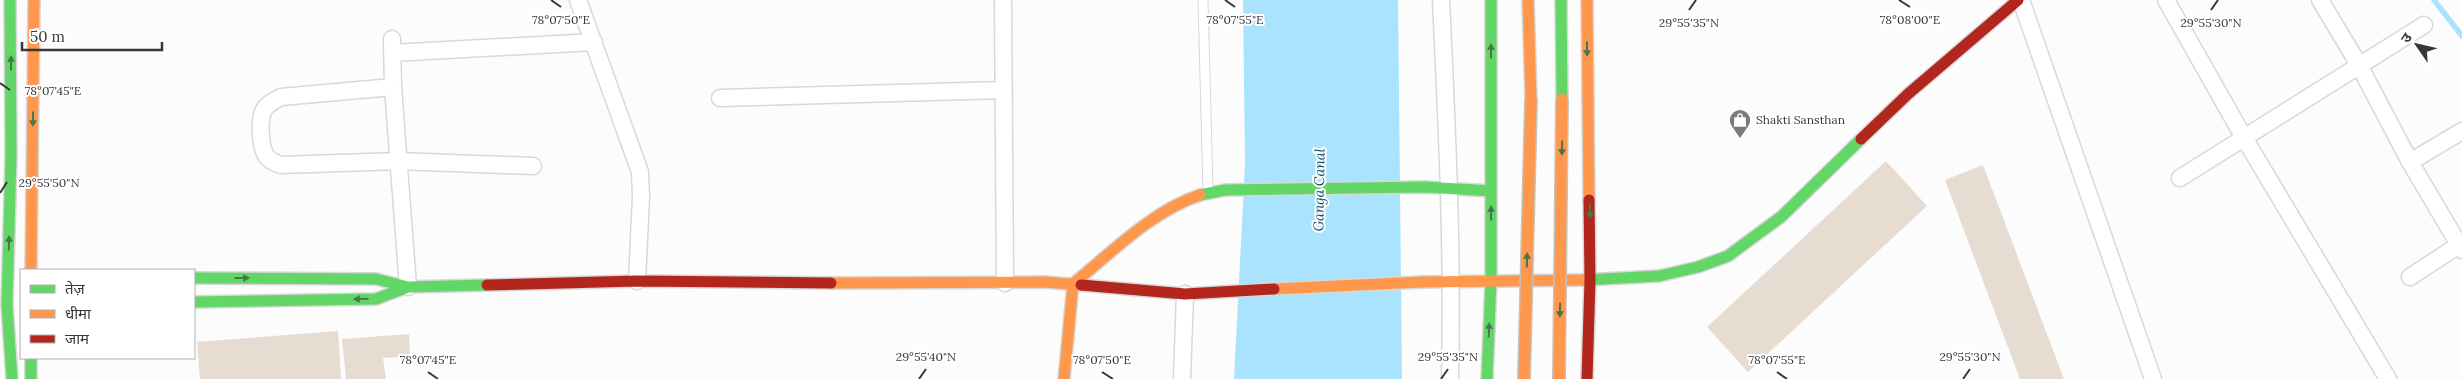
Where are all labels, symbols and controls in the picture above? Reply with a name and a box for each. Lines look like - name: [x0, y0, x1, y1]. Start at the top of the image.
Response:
- text: 78°07'50"E: [532, 12, 590, 27]
- text: 78°07'55"E: [1206, 12, 1264, 27]
- text: 78°08'00"E: [1880, 12, 1940, 27]
- text: 29°55'35"N: [1659, 15, 1719, 30]
- text: 29°55'30"N: [2180, 15, 2242, 30]
- scale bar: [22, 20, 162, 52]
- north arrow: [2392, 20, 2442, 70]
- text: 50 m: [30, 27, 65, 46]
- text: उ: [2396, 29, 2416, 46]
- one-way arrow: [1583, 41, 1591, 57]
- one-way arrow: [1487, 43, 1495, 59]
- one-way arrow: [6, 55, 14, 71]
- text: 78°07'45"E: [25, 83, 81, 98]
- shop icon: Shakti Sansthan: [1728, 108, 1752, 139]
- one-way arrow: [29, 111, 37, 127]
- place label: Shakti Sansthan: [1756, 112, 1845, 127]
- one-way arrow: [1557, 140, 1565, 156]
- water label: Ganga Canal: [1309, 148, 1329, 232]
- text: 29°55'50"N: [18, 175, 80, 190]
- one-way arrow: [1586, 203, 1594, 219]
- one-way arrow: [1487, 205, 1495, 221]
- one-way arrow: [5, 235, 13, 251]
- one-way arrow: [1523, 252, 1531, 268]
- legend: [20, 269, 195, 359]
- one-way arrow: [235, 274, 251, 282]
- text: तेज़: [65, 279, 86, 298]
- one-way arrow: [353, 295, 369, 303]
- one-way arrow: [1556, 302, 1564, 318]
- text: धीमा: [65, 304, 92, 323]
- one-way arrow: [1485, 322, 1493, 338]
- text: जाम: [65, 329, 90, 348]
- text: 29°55'40"N: [896, 349, 956, 364]
- text: 29°55'35"N: [1418, 349, 1478, 364]
- text: 29°55'30"N: [1939, 349, 2001, 364]
- text: 78°07'45"E: [400, 352, 456, 367]
- text: 78°07'50"E: [1073, 352, 1131, 367]
- text: 78°07'55"E: [1748, 352, 1806, 367]

